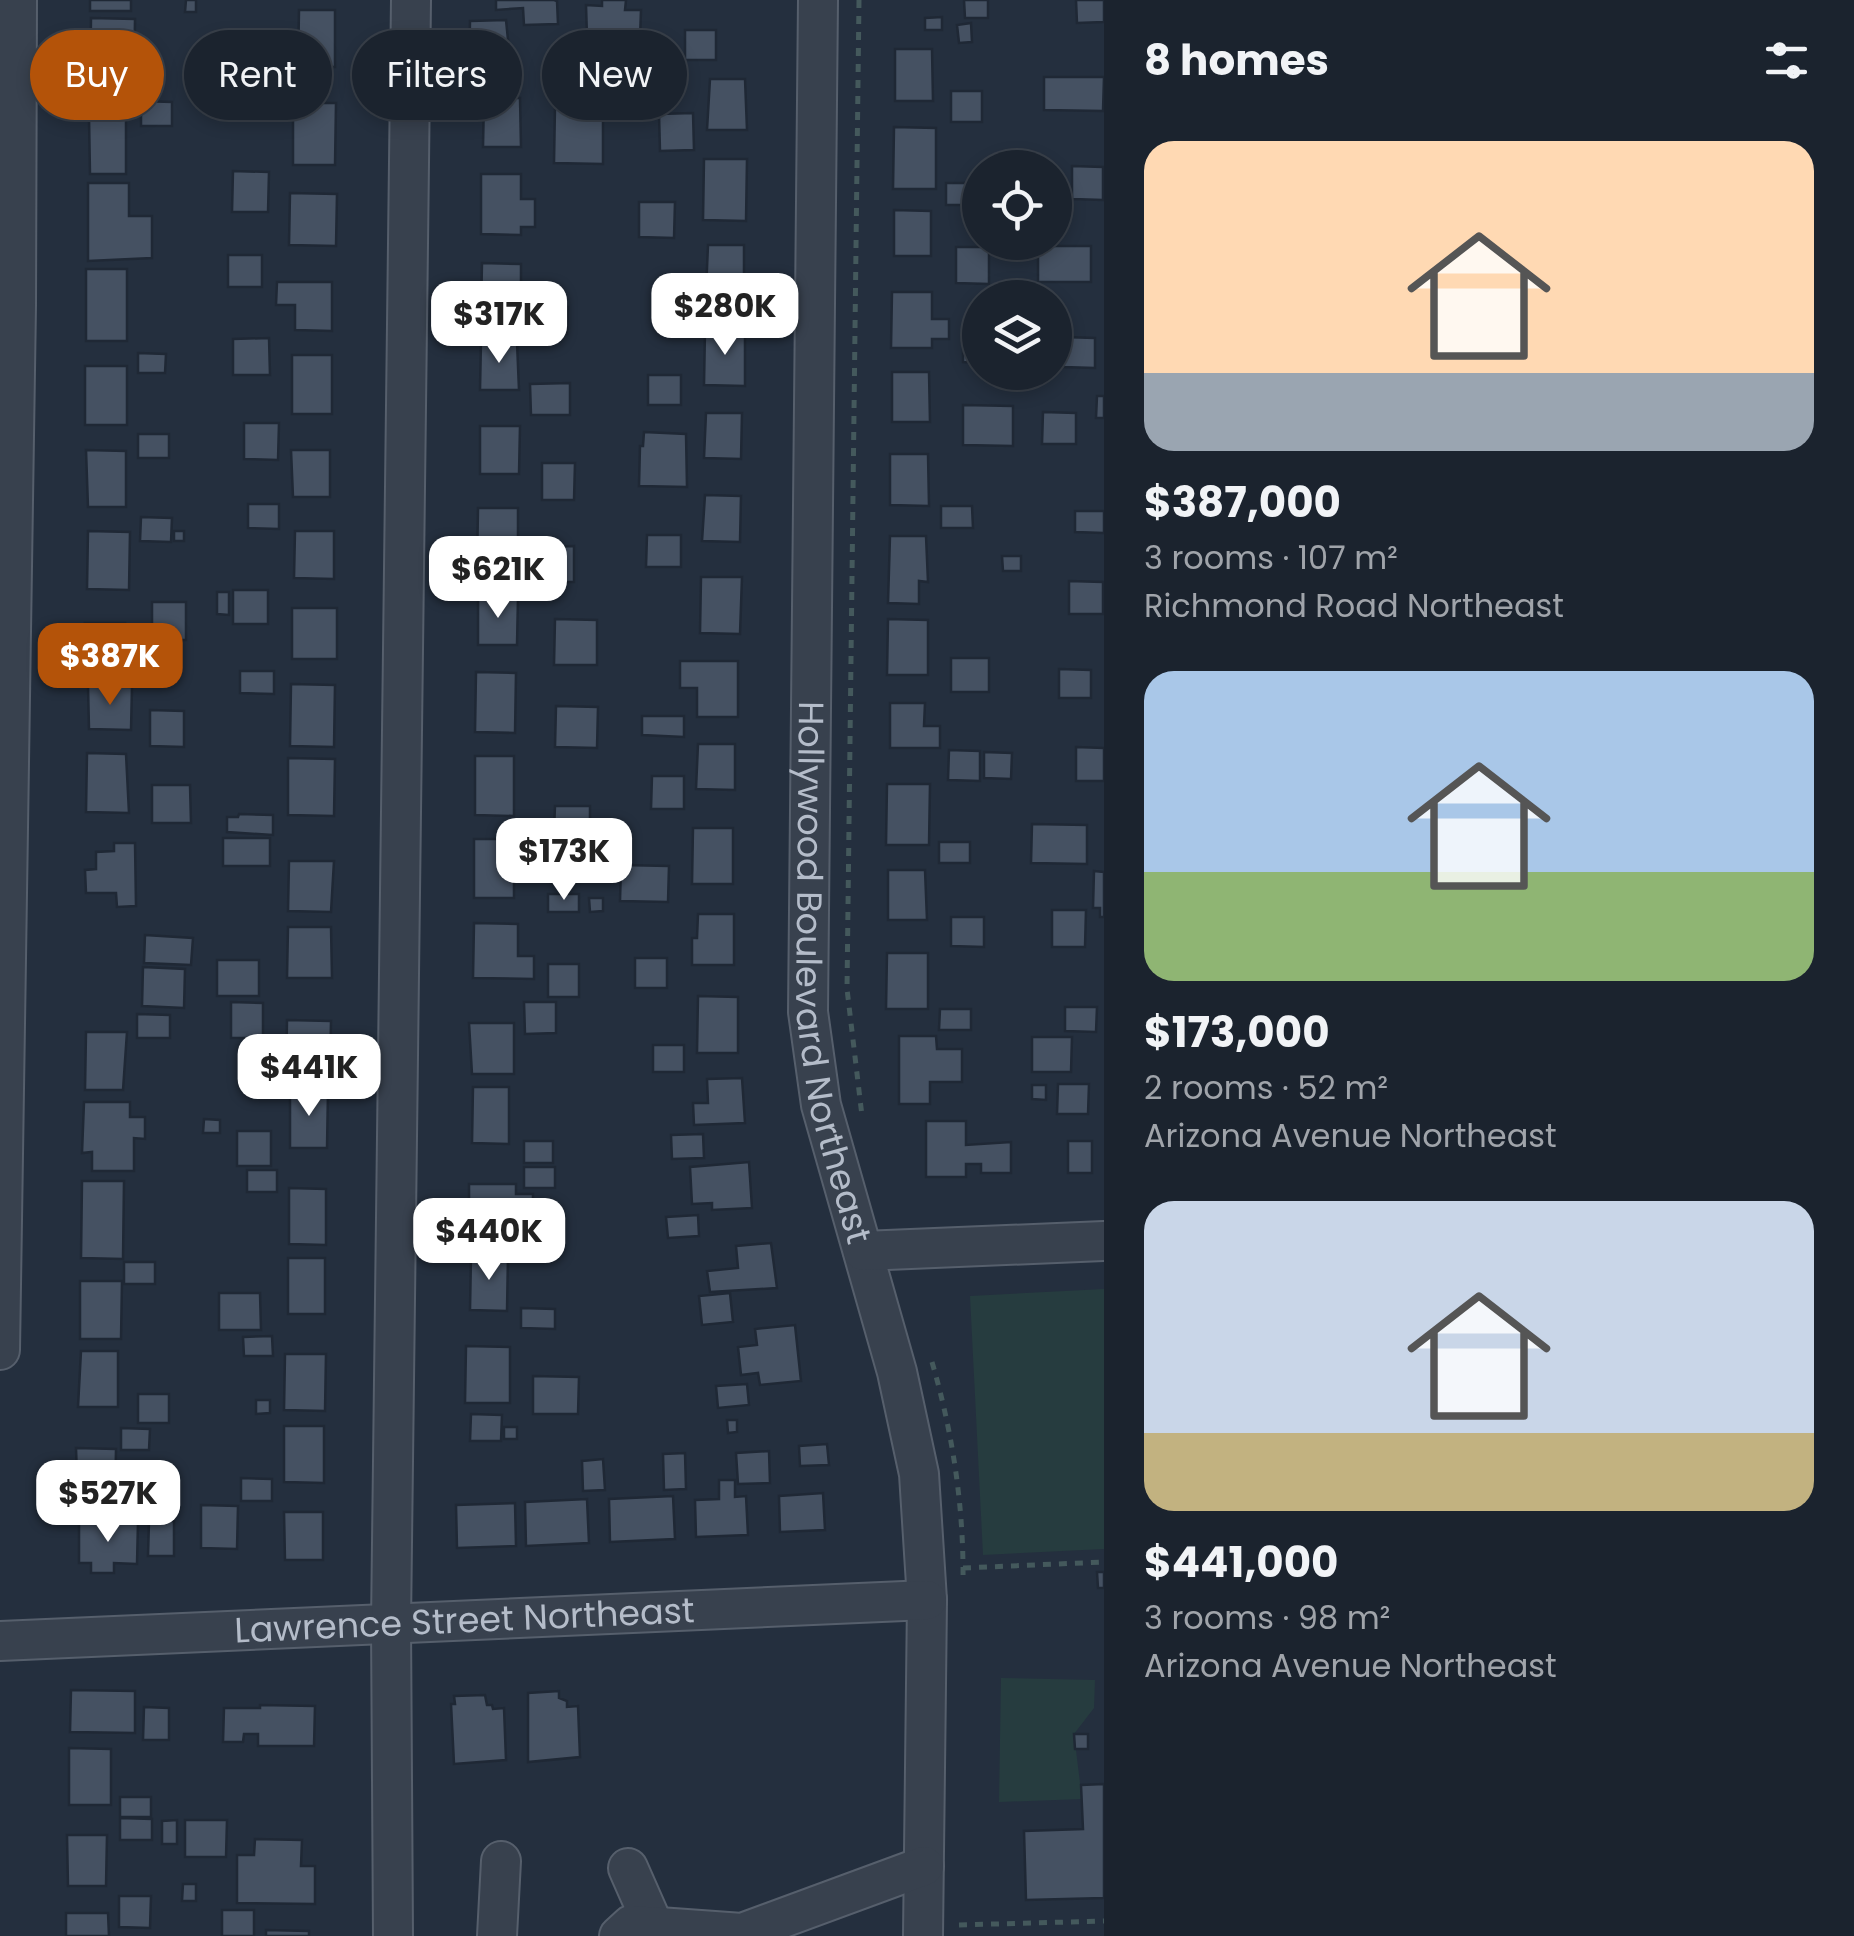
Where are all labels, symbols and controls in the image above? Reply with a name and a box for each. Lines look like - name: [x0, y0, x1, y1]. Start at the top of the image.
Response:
- chip: Buy: [30, 30, 164, 120]
- chip: Rent: [184, 30, 332, 120]
- chip: Filters: [352, 30, 522, 120]
- chip: New: [542, 30, 687, 120]
- text: 8 homes: [1144, 31, 1329, 90]
- icon: filters: [1759, 33, 1814, 88]
- map controls: [962, 150, 1072, 390]
- button: locate: [962, 150, 1072, 260]
- icon: home: [1389, 206, 1569, 386]
- pin: $280K: [655, 273, 795, 358]
- button: layers: [962, 280, 1072, 390]
- pin: $317K: [429, 281, 569, 366]
- text: $280K: [673, 283, 777, 328]
- text: $317K: [453, 291, 545, 336]
- text: $387,000: [1144, 473, 1341, 532]
- text: 3 rooms · 107 m²: [1144, 535, 1398, 580]
- pin: $621K: [428, 536, 568, 621]
- text: $621K: [451, 546, 545, 591]
- text: Richmond Road Northeast: [1144, 583, 1564, 628]
- pin: $387K: [40, 623, 180, 708]
- text: $387K: [60, 633, 160, 678]
- street label: Hollywood Boulevard Northeast: [784, 701, 884, 1249]
- icon: home: [1389, 736, 1569, 916]
- pin: $173K: [494, 818, 634, 903]
- text: $173K: [518, 828, 610, 873]
- text: $173,000: [1144, 1003, 1330, 1062]
- pin: $441K: [239, 1034, 379, 1119]
- text: $441K: [260, 1044, 358, 1089]
- text: 2 rooms · 52 m²: [1144, 1065, 1388, 1110]
- text: Arizona Avenue Northeast: [1144, 1113, 1557, 1158]
- pin: $440K: [419, 1198, 559, 1283]
- text: $440K: [435, 1208, 543, 1253]
- icon: home: [1389, 1266, 1569, 1446]
- pin: $527K: [38, 1460, 178, 1545]
- text: $527K: [58, 1470, 158, 1515]
- text: $441,000: [1144, 1533, 1339, 1592]
- street label: Lawrence Street Northeast: [233, 1585, 696, 1655]
- text: 3 rooms · 98 m²: [1144, 1595, 1390, 1640]
- text: Arizona Avenue Northeast: [1144, 1643, 1557, 1688]

